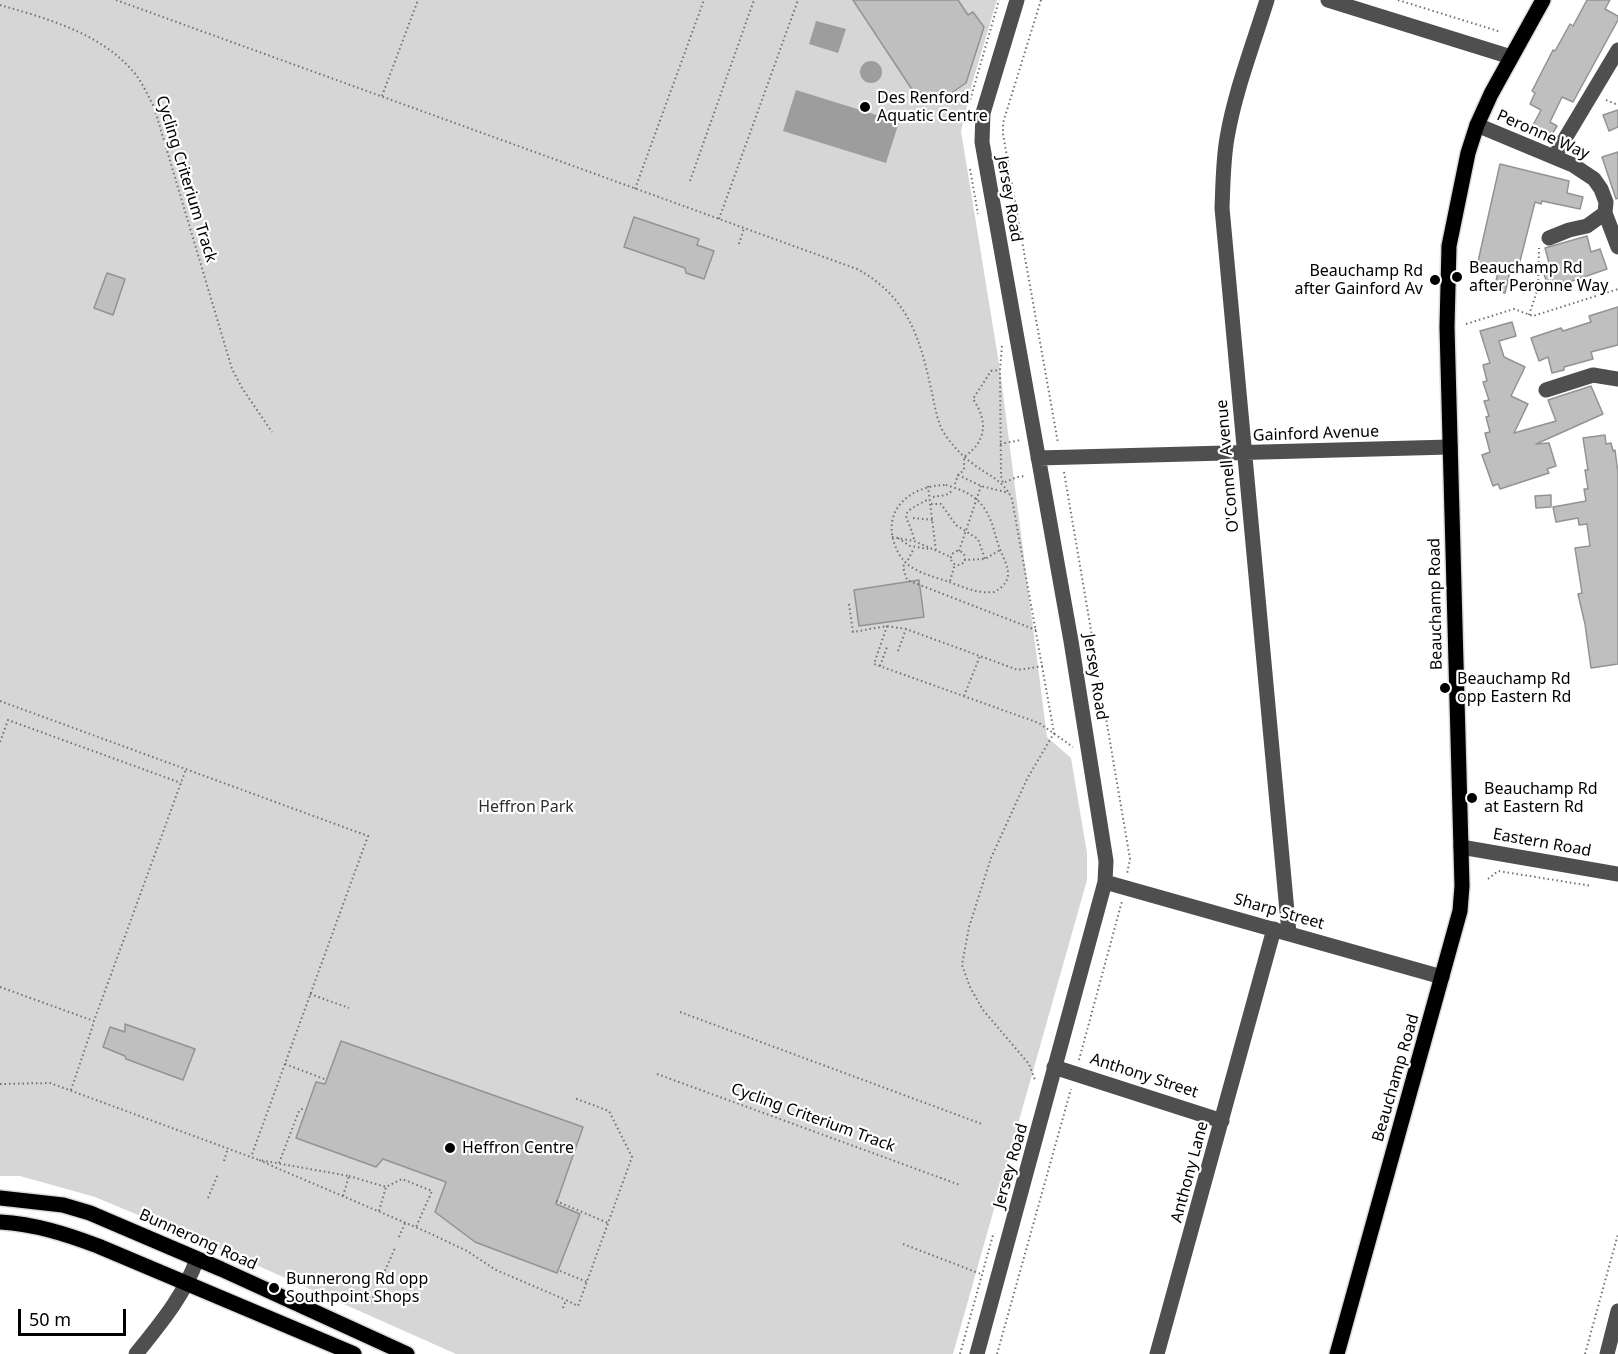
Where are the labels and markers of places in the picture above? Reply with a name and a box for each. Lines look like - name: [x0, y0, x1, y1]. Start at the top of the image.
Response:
- place label: Des Renford Aquatic Centre: [877, 88, 988, 126]
- marker: Des Renford Aquatic Centre: [858, 100, 872, 114]
- place label: Beauchamp Rd after Peronne Way: [1469, 258, 1608, 296]
- place label: Beauchamp Rd after Gainford Av: [1294, 261, 1423, 299]
- marker: Beauchamp Rd after Peronne Way: [1450, 270, 1464, 284]
- marker: Beauchamp Rd after Gainford Av: [1428, 273, 1442, 287]
- place label: Beauchamp Rd opp Eastern Rd: [1457, 669, 1571, 707]
- marker: Beauchamp Rd opp Eastern Rd: [1438, 681, 1452, 695]
- place label: Beauchamp Rd at Eastern Rd: [1484, 779, 1598, 817]
- marker: Beauchamp Rd at Eastern Rd: [1465, 791, 1479, 805]
- place label: Heffron Centre: [462, 1138, 574, 1158]
- marker: Heffron Centre: [443, 1141, 457, 1155]
- place label: Bunnerong Rd opp Southpoint Shops: [286, 1269, 428, 1307]
- marker: Bunnerong Rd opp Southpoint Shops: [267, 1281, 281, 1295]

